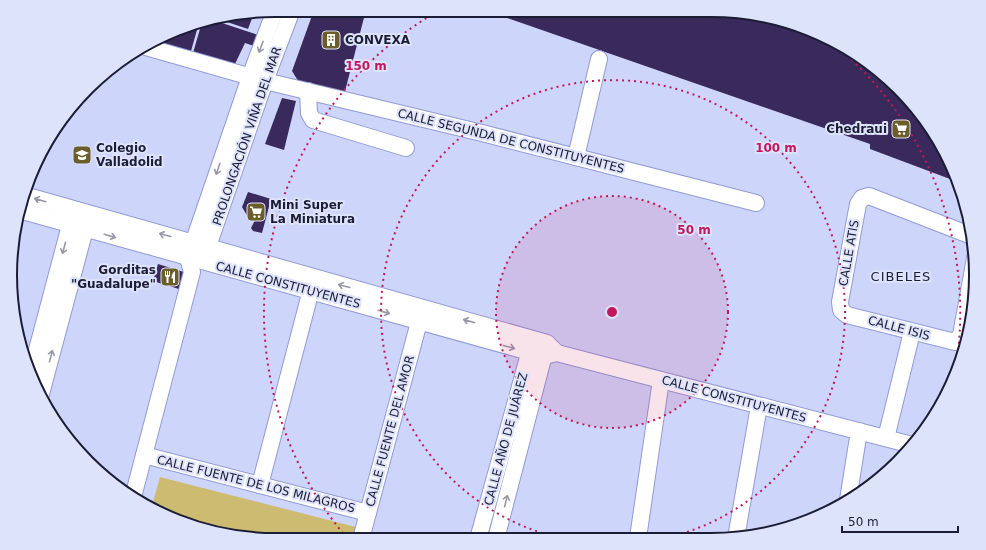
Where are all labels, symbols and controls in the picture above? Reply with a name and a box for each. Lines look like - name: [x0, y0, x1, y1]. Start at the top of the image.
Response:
- building icon: CONVEXA: [320, 29, 342, 51]
- place label: CONVEXA: [345, 33, 411, 47]
- one-way arrow: [257, 40, 264, 53]
- street label: PROLONGACIÓN VIÑA DEL MAR: [209, 44, 284, 227]
- text: 150 m: [345, 59, 387, 73]
- street label: CALLE SEGUNDA DE CONSTITUYENTES: [396, 106, 626, 176]
- supermarket icon: Chedraui: [890, 118, 912, 140]
- place label: Chedraui: [826, 122, 887, 136]
- place label: Colegio Valladolid: [96, 141, 163, 169]
- text: 100 m: [755, 141, 797, 155]
- school or university icon: Colegio Valladolid: [71, 144, 93, 166]
- one-way arrow: [214, 163, 222, 175]
- one-way arrow: [34, 196, 47, 203]
- place label: Mini Super La Miniatura: [270, 198, 355, 226]
- supermarket icon: Mini Super La Miniatura: [245, 201, 267, 223]
- street label: CALLE ATIS: [836, 219, 862, 287]
- text: 50 m: [677, 223, 711, 237]
- one-way arrow: [159, 231, 172, 238]
- one-way arrow: [103, 233, 116, 240]
- one-way arrow: [59, 241, 67, 254]
- street label: CALLE CONSTITUYENTES: [214, 259, 362, 311]
- place label: Gorditas "Guadalupe": [71, 263, 156, 291]
- restaurant icon: Gorditas "Guadalupe": [159, 266, 181, 288]
- district label: CIBELES: [871, 269, 931, 284]
- one-way arrow: [338, 282, 351, 289]
- centre of rings: [605, 305, 619, 319]
- one-way arrow: [377, 309, 390, 316]
- street label: CALLE ISIS: [866, 313, 932, 343]
- one-way arrow: [463, 317, 476, 324]
- one-way arrow: [502, 344, 515, 351]
- one-way arrow: [48, 350, 55, 363]
- street label: CALLE FUENTE DEL AMOR: [363, 354, 417, 508]
- street label: CALLE AÑO DE JUÁREZ: [481, 371, 531, 507]
- street label: CALLE CONSTITUYENTES: [660, 373, 808, 425]
- street label: CALLE FUENTE DE LOS MILAGROS: [156, 453, 356, 515]
- one-way arrow: [503, 495, 510, 508]
- scale bar: [842, 508, 958, 534]
- text: 50 m: [848, 515, 879, 529]

